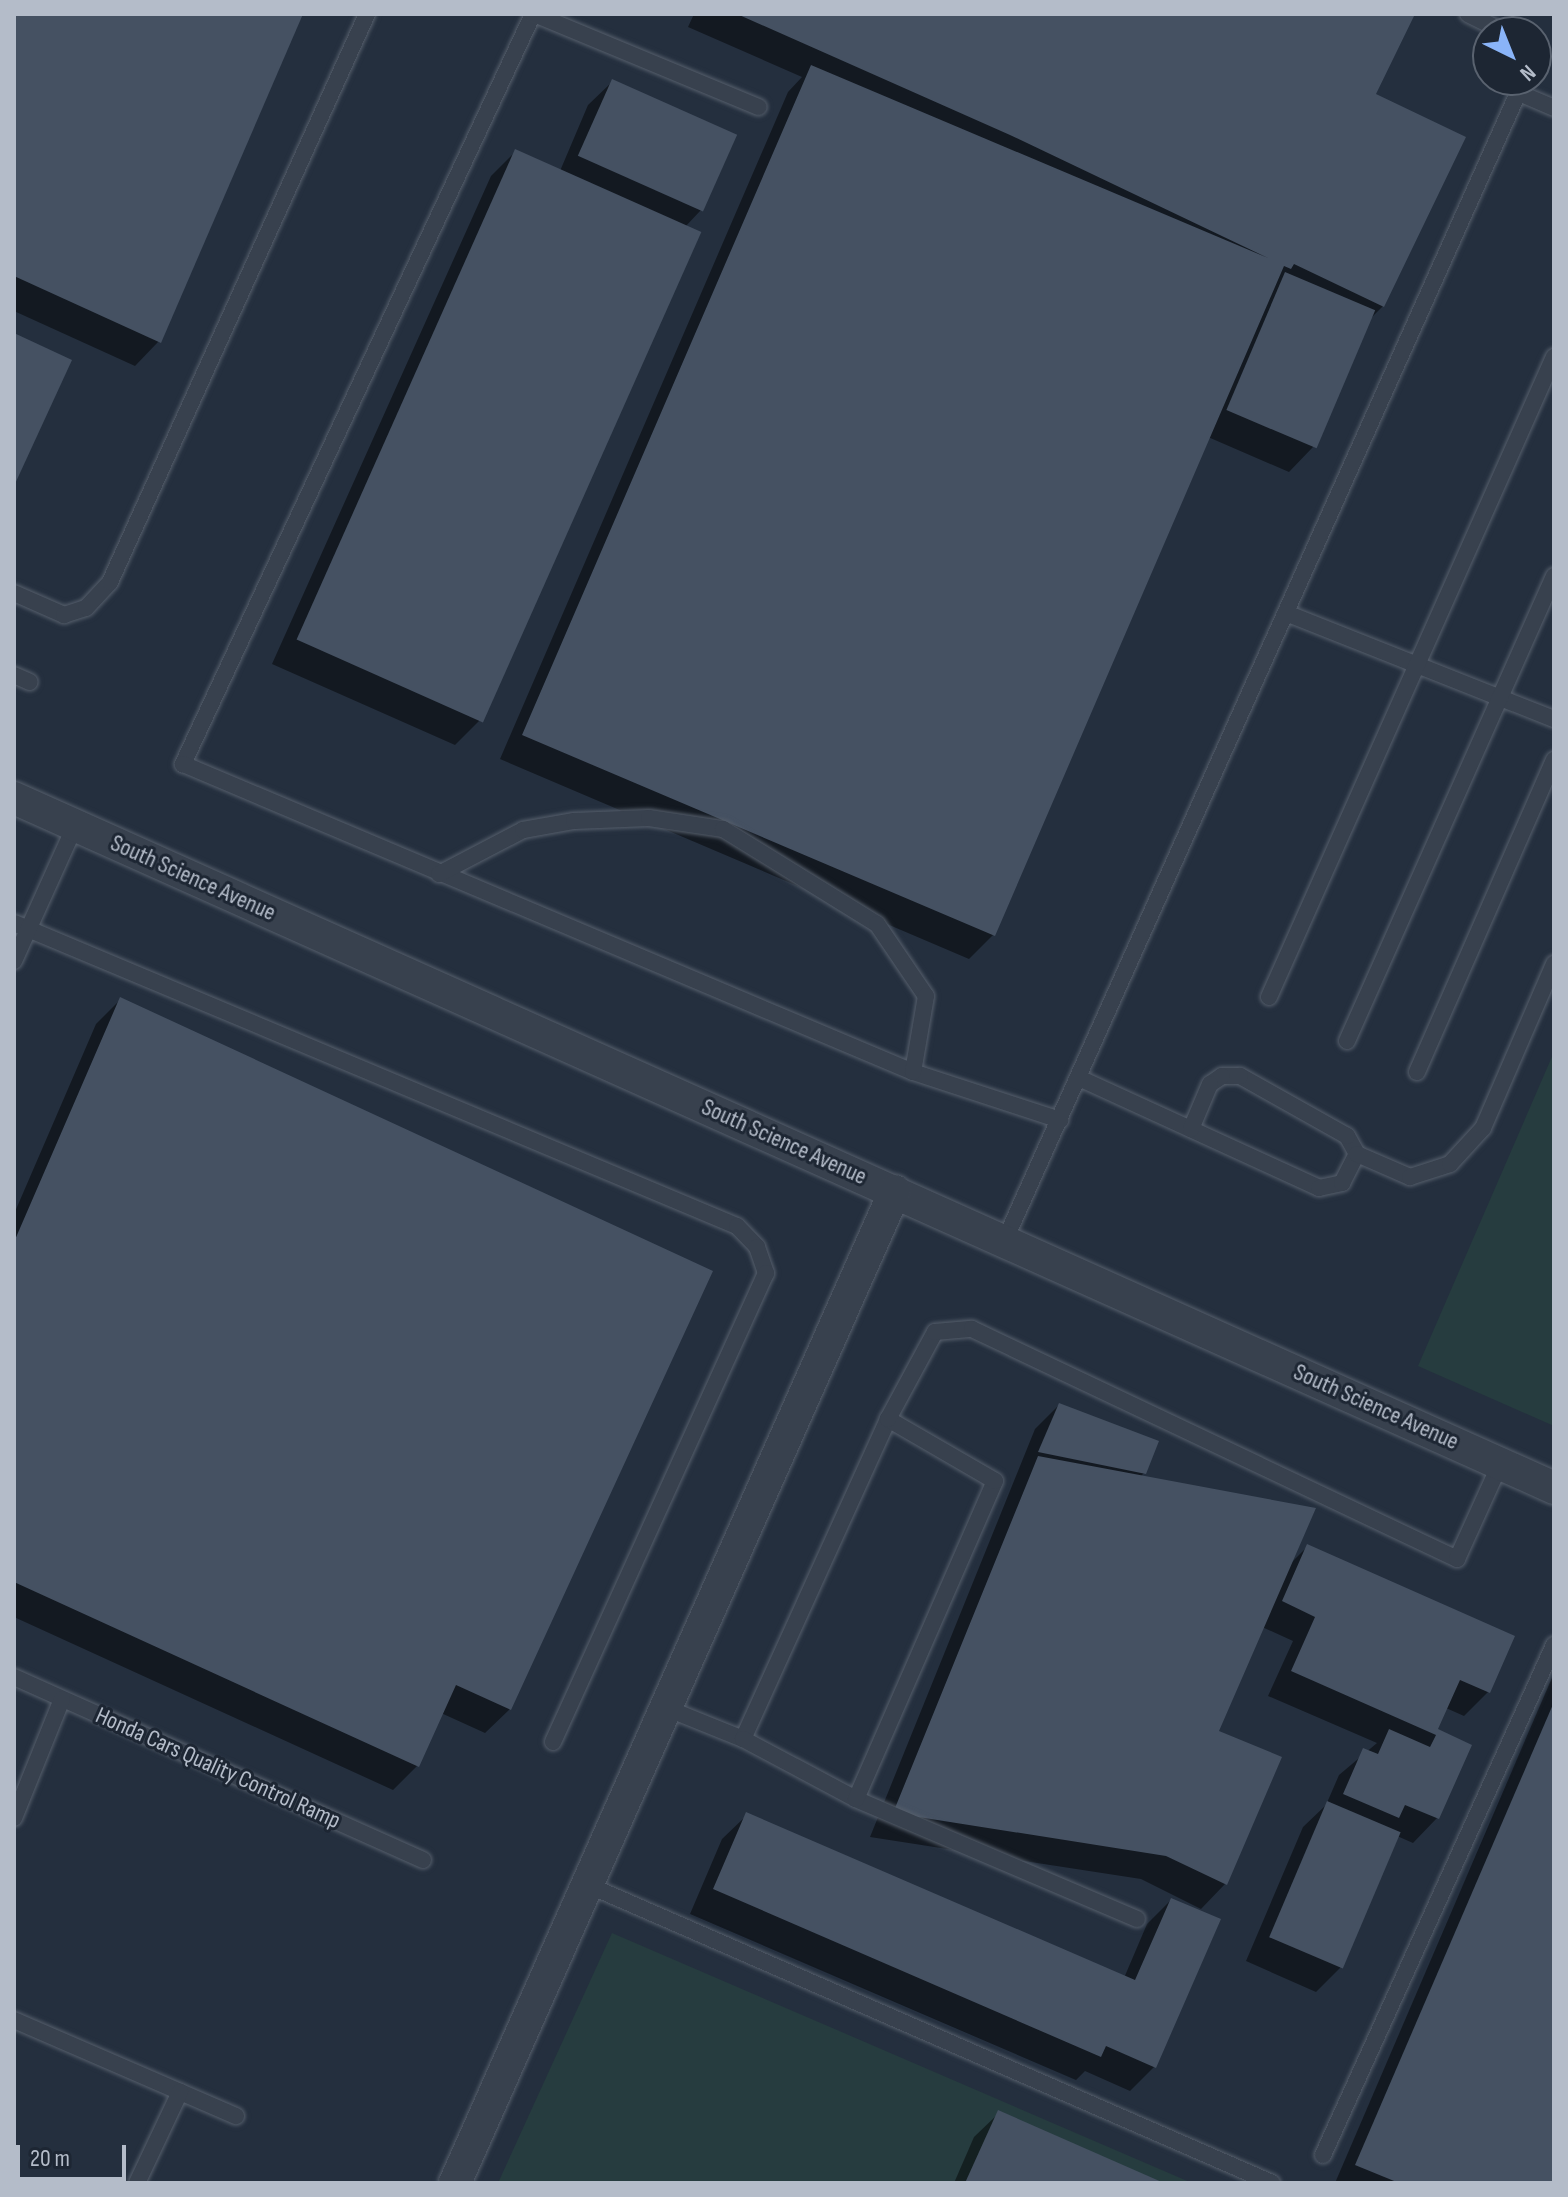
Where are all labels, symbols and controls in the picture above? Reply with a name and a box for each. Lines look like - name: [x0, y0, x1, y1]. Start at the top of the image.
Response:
- north arrow: [1472, 16, 1552, 96]
- text: N: [1514, 59, 1541, 86]
- street label: South Science Avenue: [106, 829, 280, 927]
- street label: South Science Avenue: [697, 1093, 871, 1191]
- street label: South Science Avenue: [1289, 1358, 1463, 1456]
- street label: Honda Cars Quality Control Ramp: [91, 1701, 345, 1835]
- scale bar: [20, 2129, 130, 2179]
- text: 20 m: [30, 2144, 70, 2173]

